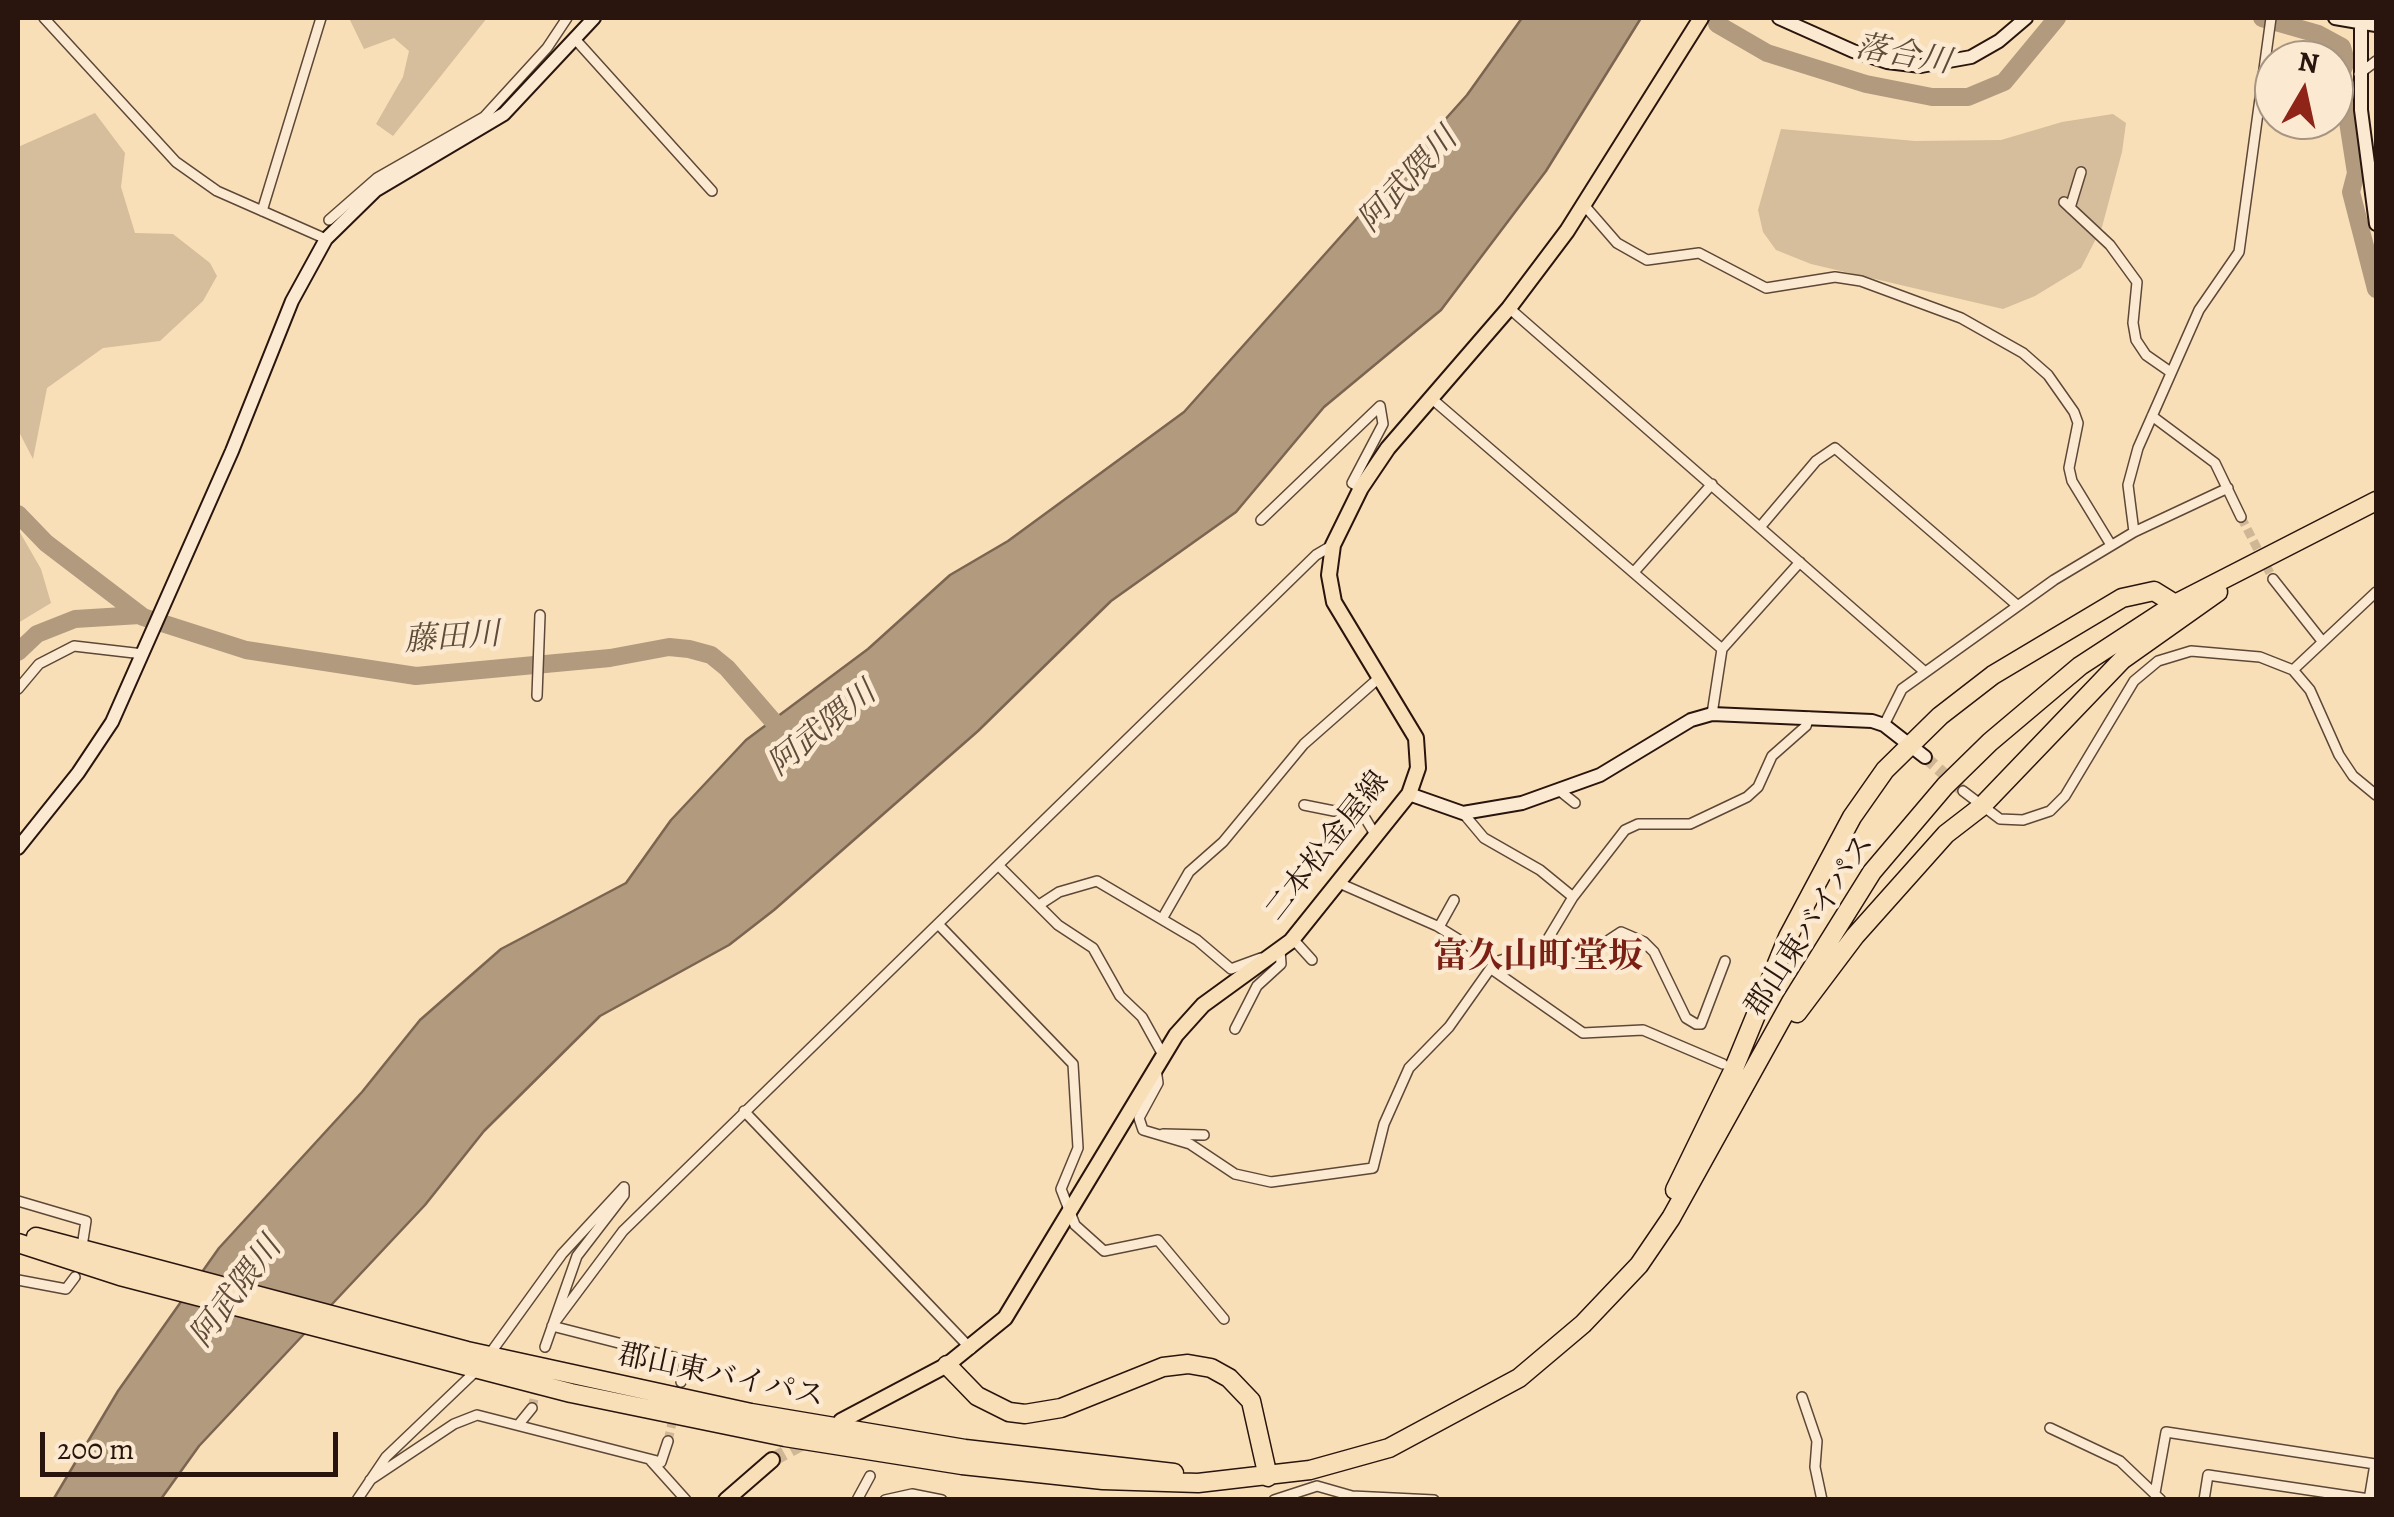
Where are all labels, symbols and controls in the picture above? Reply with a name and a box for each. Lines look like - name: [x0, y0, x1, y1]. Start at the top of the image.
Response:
- water label: 落合川: [1852, 29, 1954, 83]
- north arrow: [2254, 40, 2354, 140]
- text: N: [2295, 42, 2321, 83]
- water label: 阿武隈川: [1351, 121, 1467, 241]
- water label: 藤田川: [403, 616, 501, 662]
- water label: 阿武隈川: [761, 675, 885, 785]
- street label: 二本松金屋線: [1258, 765, 1398, 929]
- street label: 郡山東バイパス: [1739, 828, 1883, 1024]
- district label: 富久山町堂坂: [1433, 937, 1643, 979]
- water label: 阿武隈川: [183, 1230, 291, 1356]
- street label: 郡山東バイパス: [615, 1338, 827, 1416]
- scale bar: [45, 1412, 342, 1474]
- text: 200 m: [57, 1429, 134, 1469]

